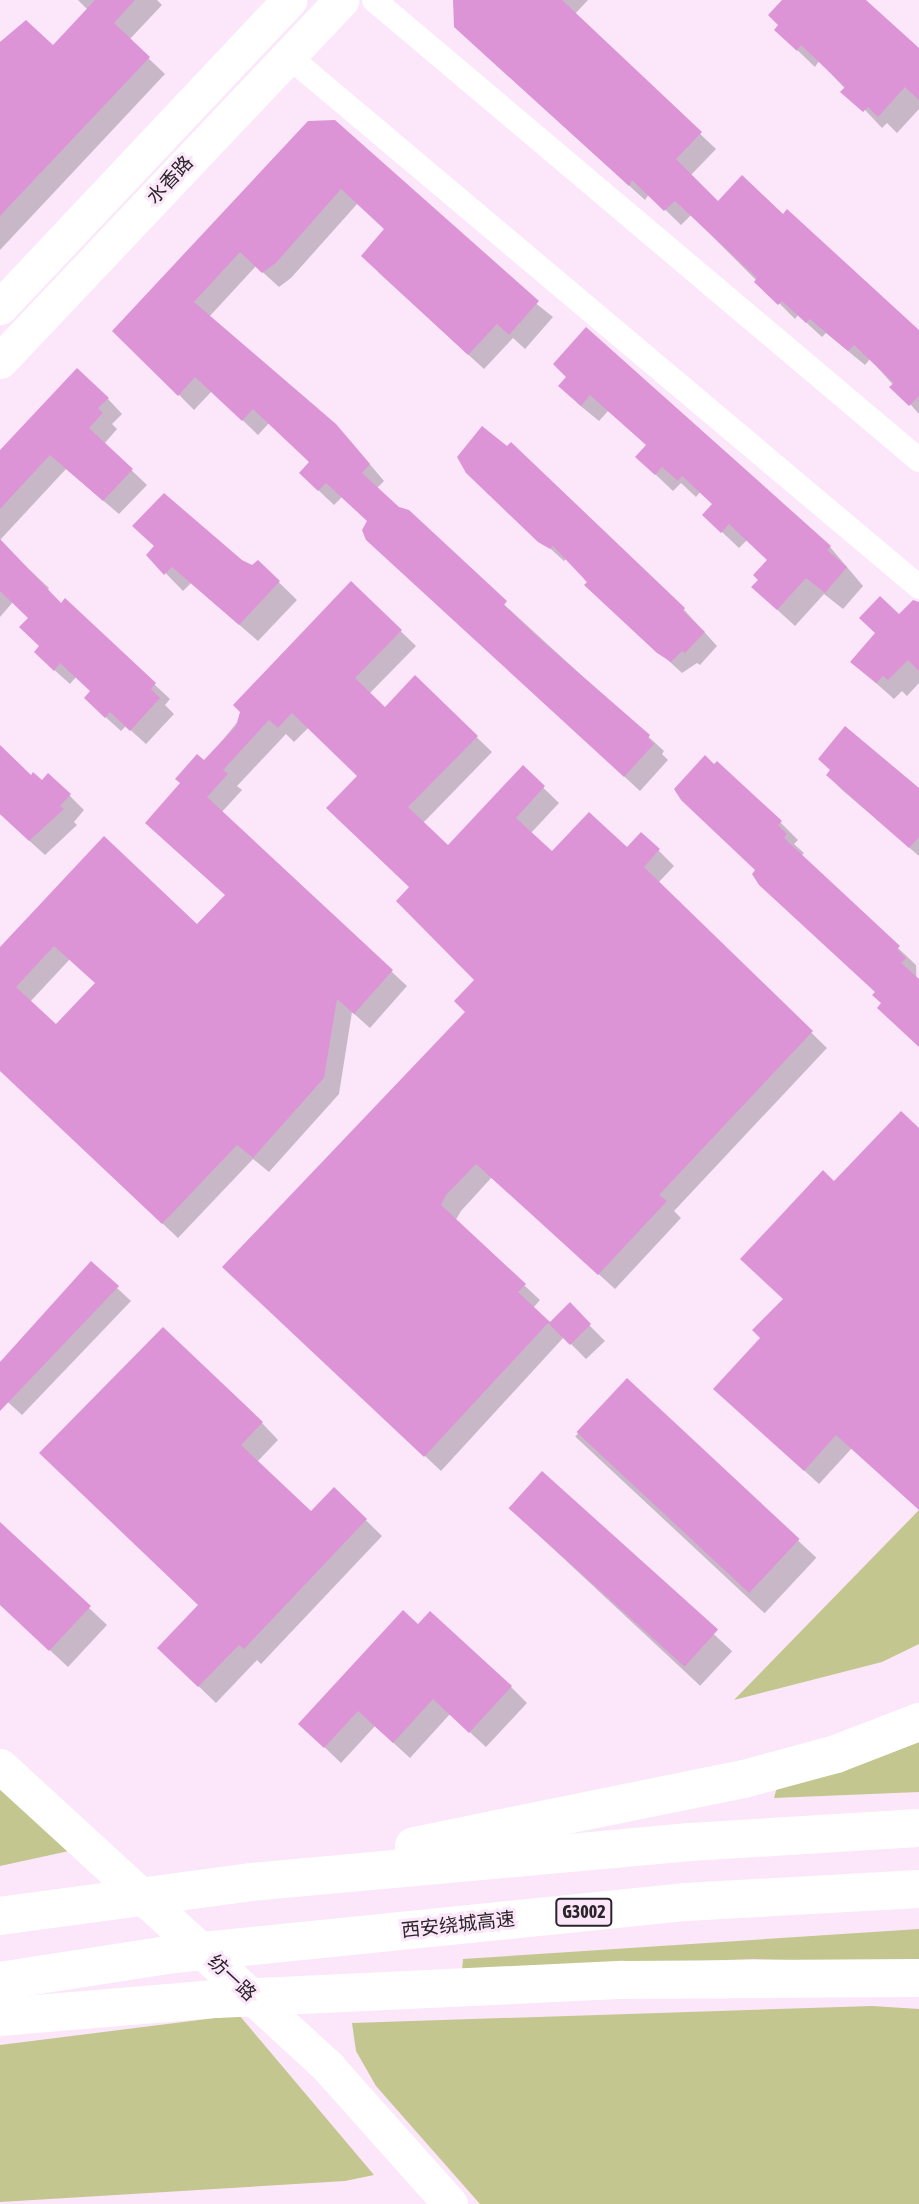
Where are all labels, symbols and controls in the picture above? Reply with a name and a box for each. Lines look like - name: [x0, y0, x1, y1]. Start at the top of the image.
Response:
- street label: 水香路: [142, 151, 198, 209]
- road number: G3002: [554, 1898, 614, 1926]
- street label: 西安绕城高速: [400, 1908, 516, 1942]
- street label: 纺一路: [203, 1950, 261, 2006]

